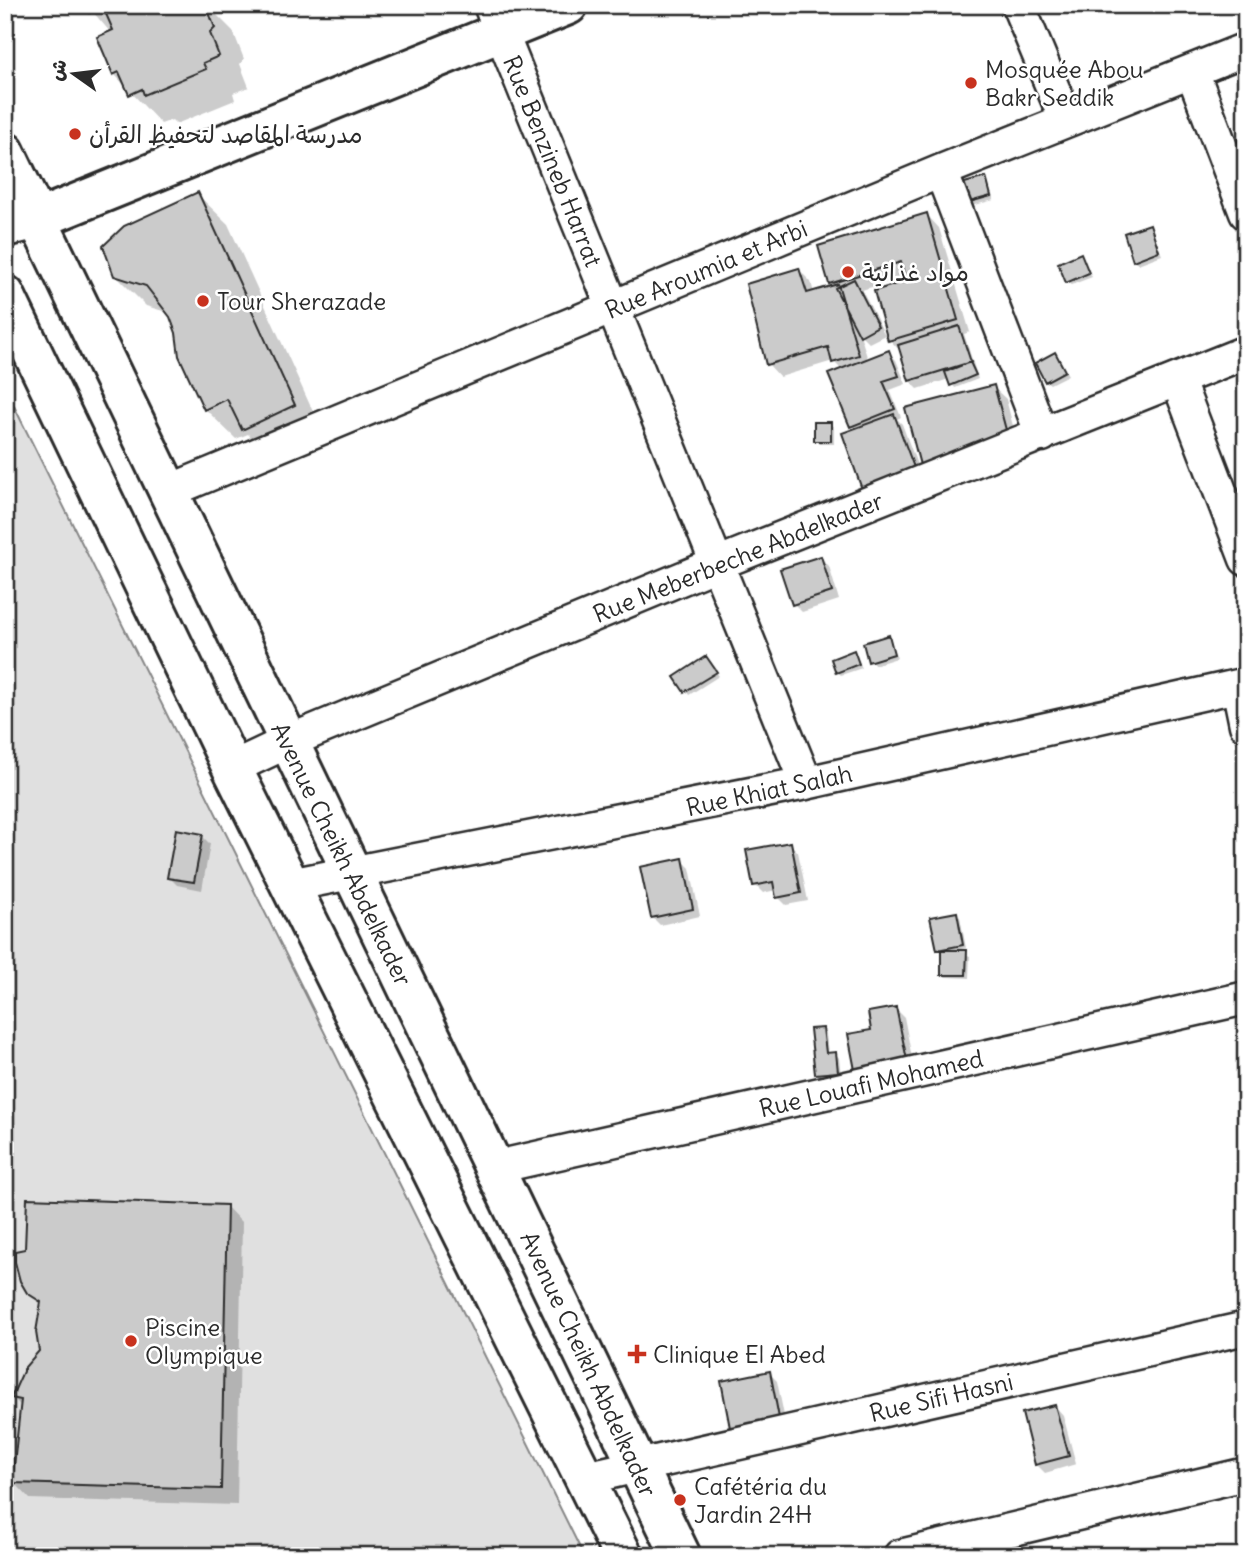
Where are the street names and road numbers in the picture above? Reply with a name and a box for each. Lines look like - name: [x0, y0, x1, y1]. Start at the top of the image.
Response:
- street label: Rue Benzineb Harrat: [497, 51, 609, 271]
- street label: Rue Aroumia et Arbi: [600, 213, 812, 325]
- street label: Rue Meberbeche Abdelkader: [589, 485, 888, 629]
- street label: Avenue Cheikh Abdelkader: [265, 717, 419, 991]
- street label: Rue Khiat Salah: [683, 758, 855, 822]
- street label: Rue Louafi Mohamed: [756, 1043, 986, 1123]
- street label: Avenue Cheikh Abdelkader: [514, 1227, 664, 1502]
- street label: Rue Sifi Hasni: [866, 1366, 1016, 1428]

